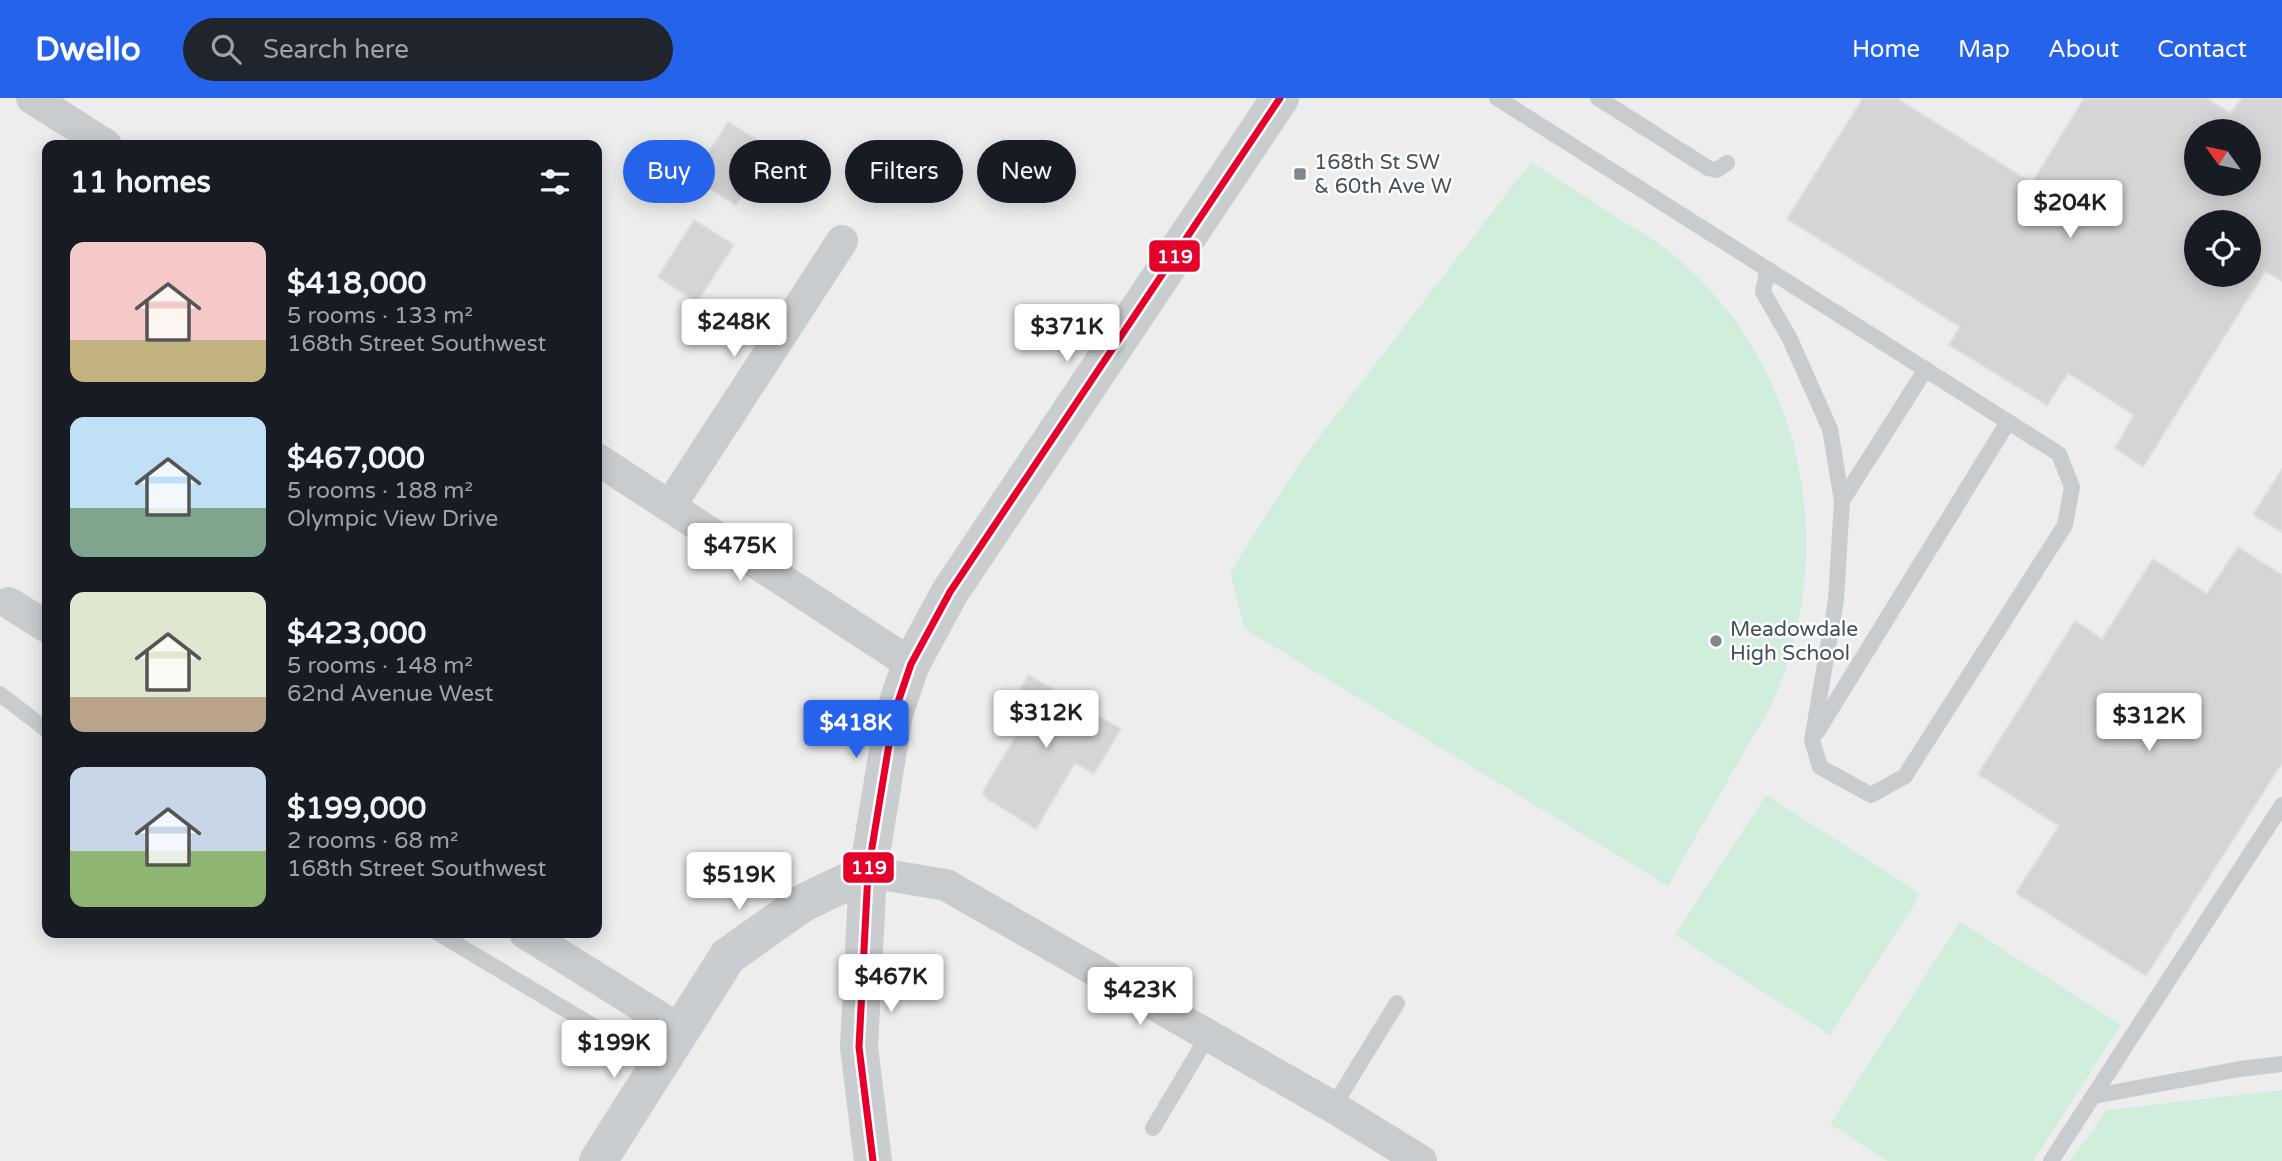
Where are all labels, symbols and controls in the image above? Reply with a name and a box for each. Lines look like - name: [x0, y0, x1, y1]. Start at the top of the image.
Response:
- search box: [183, 18, 673, 81]
- text: Dwello: [35, 30, 141, 69]
- icon: search: [207, 30, 245, 68]
- text: Search here: [263, 34, 409, 65]
- text: Home: [1852, 35, 1920, 64]
- text: Map: [1958, 35, 2010, 64]
- text: About: [2048, 35, 2119, 64]
- text: Contact: [2157, 35, 2247, 64]
- north arrow: [2184, 119, 2261, 196]
- map controls: [2184, 119, 2261, 287]
- chip: Buy: [623, 140, 715, 203]
- chip: Rent: [729, 140, 831, 203]
- chip: Filters: [845, 140, 963, 203]
- chip: New: [977, 140, 1076, 203]
- place label: 168th St SW & 60th Ave W: [1314, 150, 1452, 199]
- icon: filters: [536, 163, 574, 201]
- text: 11 homes: [70, 164, 211, 201]
- marker: 168th St SW & 60th Ave W: [1292, 166, 1308, 182]
- pin: $204K: [2021, 180, 2119, 240]
- text: $204K: [2034, 189, 2106, 217]
- button: locate: [2184, 210, 2261, 287]
- line badge: 119: [1148, 239, 1201, 273]
- text: 119: [1157, 246, 1193, 268]
- text: $418,000: [287, 265, 426, 302]
- icon: home: [126, 270, 210, 354]
- pin: $248K: [685, 300, 783, 359]
- text: 5 rooms · 133 m²: [287, 302, 473, 330]
- pin: $371K: [1018, 304, 1116, 364]
- text: $248K: [698, 308, 770, 336]
- text: $371K: [1031, 313, 1103, 341]
- text: 168th Street Southwest: [287, 330, 546, 358]
- text: $467,000: [287, 440, 425, 477]
- icon: home: [126, 445, 210, 529]
- text: 5 rooms · 188 m²: [287, 477, 473, 505]
- text: Olympic View Drive: [287, 505, 498, 533]
- pin: $475K: [691, 524, 789, 583]
- text: $475K: [704, 532, 776, 560]
- text: $423,000: [287, 615, 426, 652]
- place label: Meadowdale High School: [1730, 617, 1858, 666]
- icon: home: [126, 620, 210, 704]
- marker: Meadowdale High School: [1708, 633, 1724, 649]
- text: 5 rooms · 148 m²: [287, 652, 473, 680]
- text: 62nd Avenue West: [287, 680, 494, 708]
- pin: $312K: [997, 690, 1095, 750]
- pin: $312K: [2100, 694, 2198, 753]
- text: $312K: [1010, 699, 1082, 727]
- pin: $418K: [807, 700, 905, 760]
- text: $312K: [2113, 702, 2185, 730]
- text: $418K: [820, 709, 892, 737]
- text: $199,000: [287, 790, 426, 827]
- icon: home: [126, 795, 210, 879]
- text: 2 rooms · 68 m²: [287, 827, 458, 855]
- line badge: 119: [842, 851, 895, 884]
- pin: $519K: [690, 852, 788, 912]
- text: 168th Street Southwest: [287, 855, 546, 883]
- text: 119: [851, 857, 887, 879]
- text: $519K: [703, 861, 775, 889]
- pin: $467K: [842, 954, 940, 1014]
- text: $467K: [855, 963, 927, 991]
- pin: $423K: [1091, 968, 1189, 1027]
- text: $423K: [1104, 976, 1176, 1004]
- pin: $199K: [565, 1020, 663, 1080]
- text: $199K: [578, 1029, 650, 1057]

